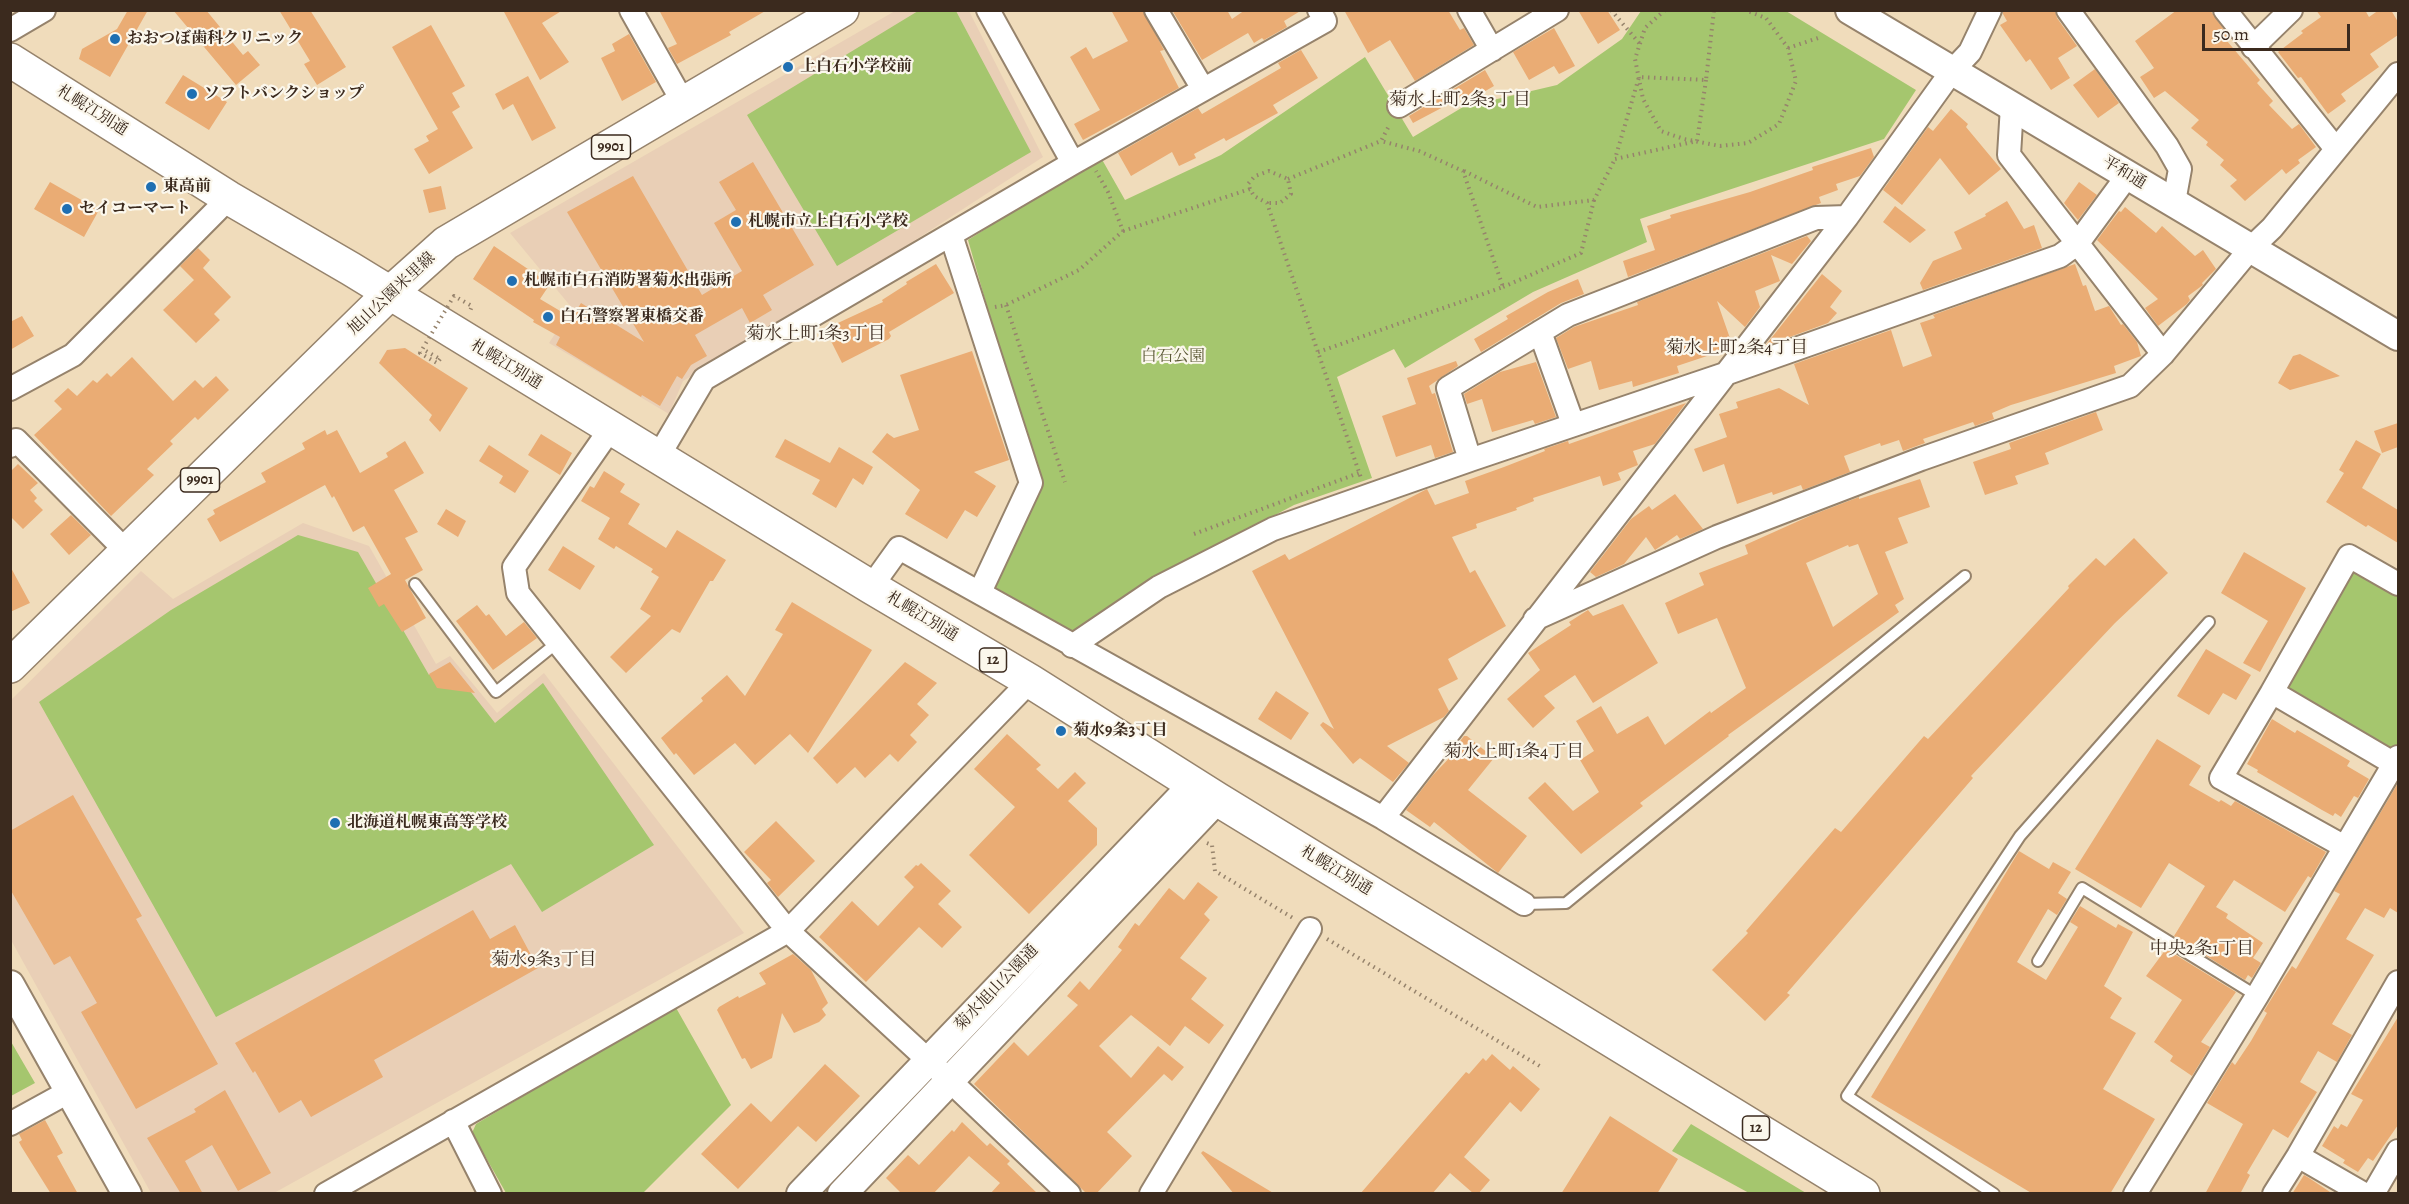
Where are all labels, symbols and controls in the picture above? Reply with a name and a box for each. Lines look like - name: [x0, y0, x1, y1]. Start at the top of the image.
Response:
- scale bar: [2205, 12, 2354, 50]
- text: 50 m: [2213, 22, 2249, 46]
- place label: おおつぼ歯科クリニック: [127, 29, 303, 49]
- marker: おおつぼ歯科クリニック: [108, 32, 122, 46]
- place label: 上白石小学校前: [800, 57, 912, 77]
- marker: 上白石小学校前: [781, 60, 795, 74]
- street label: 札幌江別通: [53, 82, 131, 140]
- place label: ソフトバンクショップ: [204, 84, 364, 104]
- marker: ソフトバンクショップ: [185, 87, 199, 101]
- district label: 菊水上町2条3丁目: [1389, 90, 1531, 112]
- road number: 9901: [592, 135, 630, 159]
- street label: 平和通: [2098, 152, 2150, 194]
- place label: 東高前: [163, 177, 211, 197]
- marker: 東高前: [144, 180, 158, 194]
- place label: セイコーマート: [79, 199, 191, 219]
- marker: セイコーマート: [60, 202, 74, 216]
- place label: 札幌市立上白石小学校: [748, 212, 908, 232]
- marker: 札幌市立上白石小学校: [729, 215, 743, 229]
- street label: 旭山公園米里線: [344, 249, 440, 339]
- place label: 札幌市白石消防署菊水出張所: [524, 271, 732, 291]
- marker: 札幌市白石消防署菊水出張所: [505, 274, 519, 288]
- place label: 白石警察署東橋交番: [560, 307, 704, 327]
- marker: 白石警察署東橋交番: [541, 310, 555, 324]
- district label: 菊水上町1条3丁目: [746, 324, 886, 346]
- street label: 札幌江別通: [467, 336, 545, 394]
- district label: 菊水上町2条4丁目: [1666, 338, 1808, 360]
- park label: 白石公園: [1141, 347, 1205, 367]
- road number: 9901: [180, 468, 220, 492]
- street label: 札幌江別通: [883, 588, 961, 646]
- road number: 12: [980, 648, 1006, 672]
- place label: 菊水9条3丁目: [1073, 721, 1167, 741]
- marker: 菊水9条3丁目: [1054, 724, 1068, 738]
- district label: 菊水上町1条4丁目: [1444, 742, 1584, 764]
- place label: 北海道札幌東高等学校: [347, 813, 507, 833]
- marker: 北海道札幌東高等学校: [328, 816, 342, 830]
- street label: 札幌江別通: [1297, 842, 1375, 900]
- district label: 中央2条1丁目: [2150, 939, 2254, 961]
- street label: 菊水旭山公園通: [951, 941, 1043, 1035]
- district label: 菊水9条3丁目: [491, 950, 597, 972]
- road number: 12: [1742, 1116, 1770, 1140]

